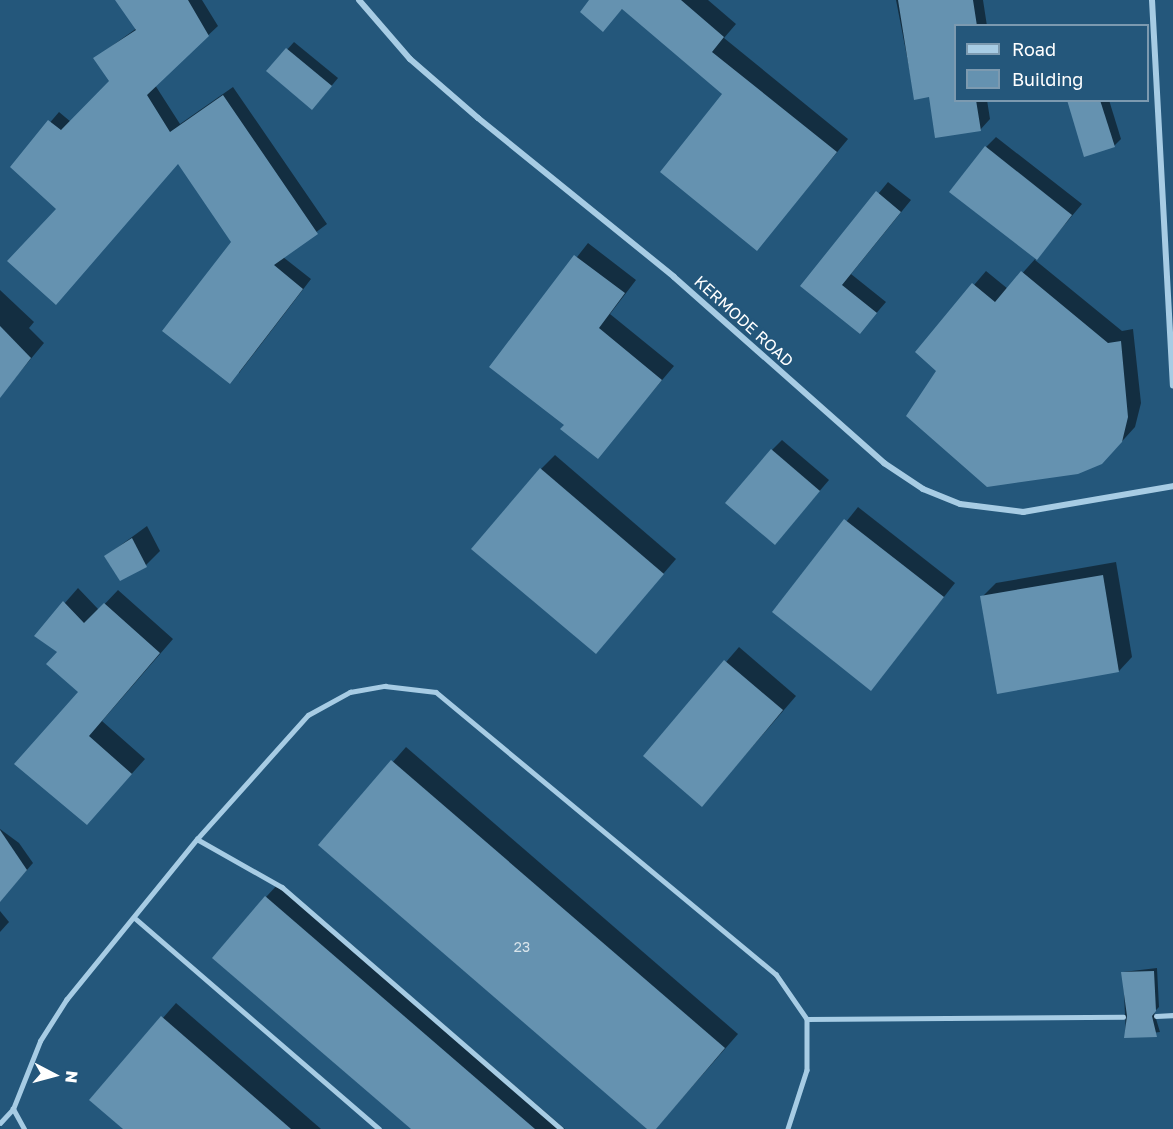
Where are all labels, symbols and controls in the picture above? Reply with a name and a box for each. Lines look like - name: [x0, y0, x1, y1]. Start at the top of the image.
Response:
- legend: [954, 24, 1149, 102]
- text: Road: [1012, 38, 1056, 60]
- text: Building: [1012, 68, 1083, 90]
- street label: KERMODE ROAD: [691, 272, 797, 370]
- house number: 23: [514, 939, 530, 955]
- north arrow: [24, 1045, 84, 1105]
- text: N: [61, 1070, 82, 1084]

